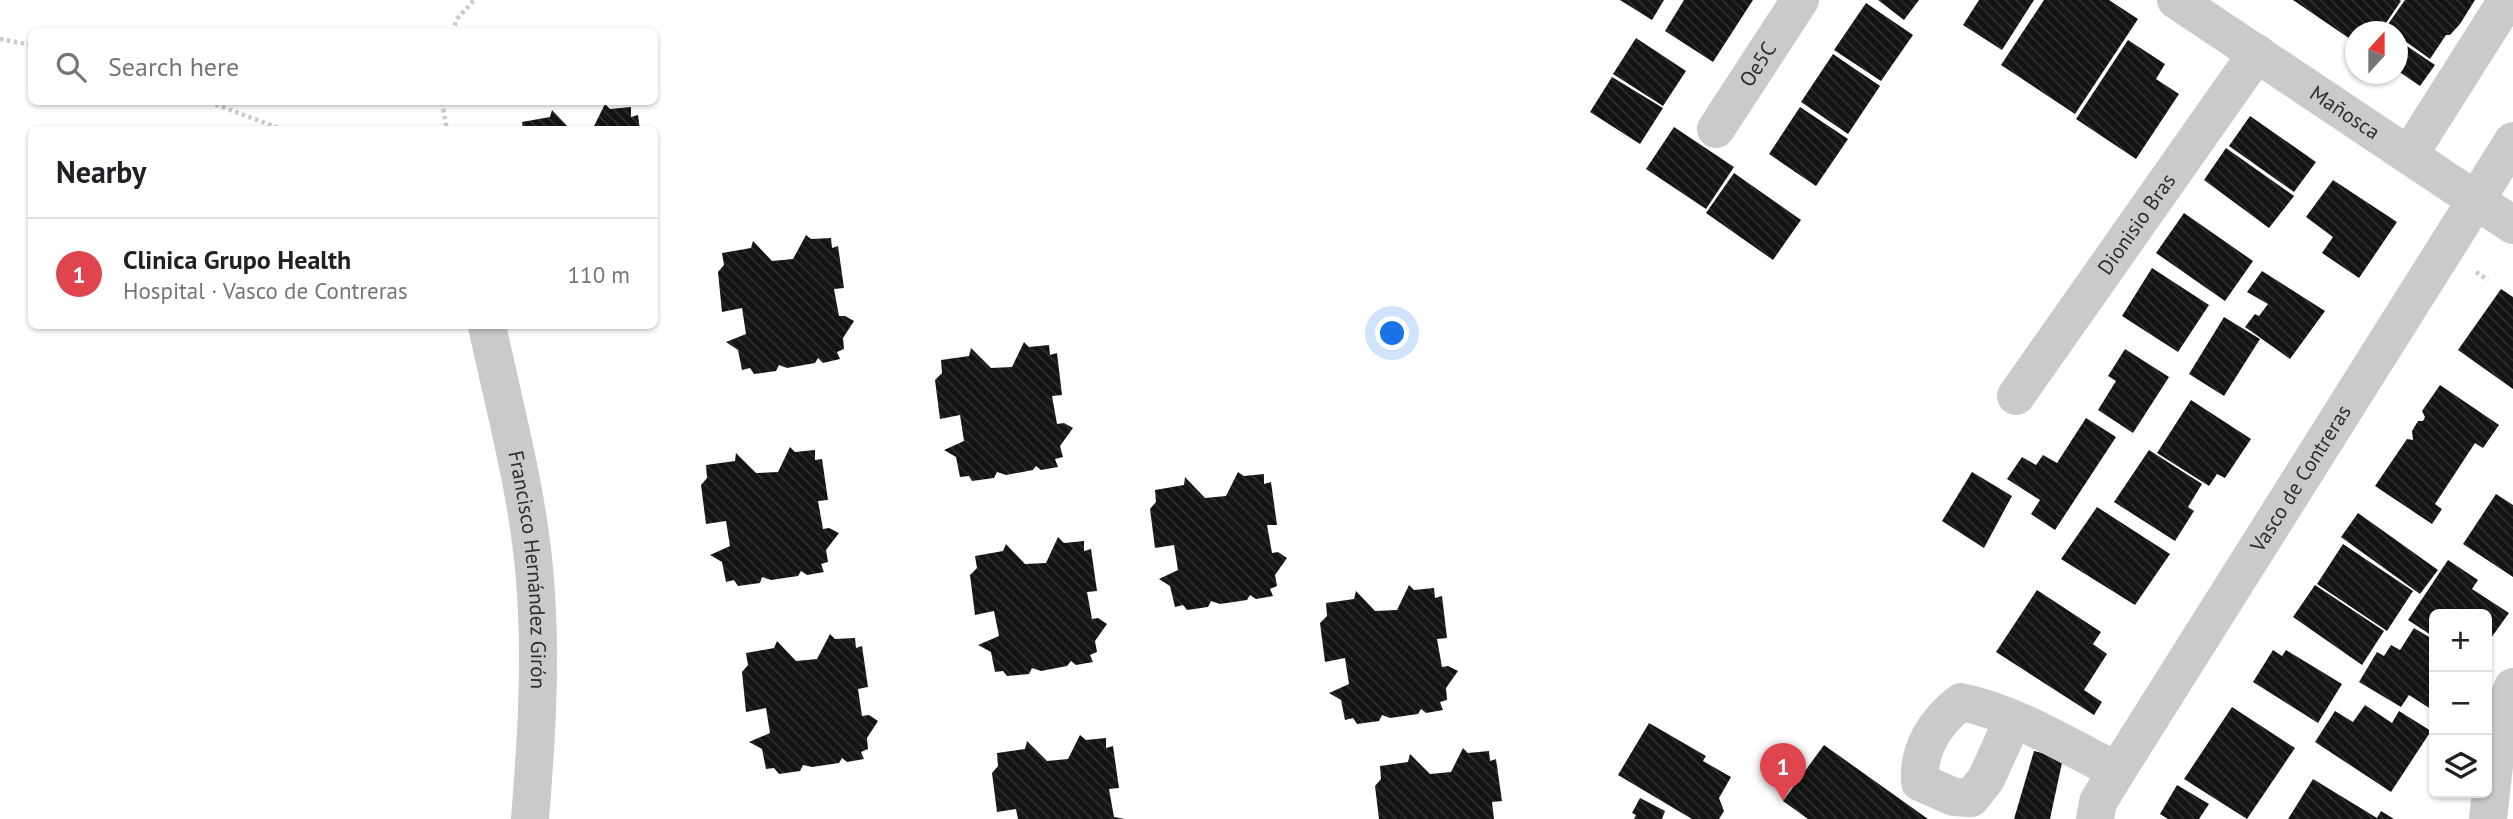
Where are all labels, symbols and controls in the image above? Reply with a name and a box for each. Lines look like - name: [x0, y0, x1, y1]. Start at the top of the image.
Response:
- north arrow: [2345, 21, 2408, 84]
- search box: [28, 28, 658, 105]
- street label: Oe5C: [1733, 37, 1782, 92]
- icon: search: [52, 48, 90, 86]
- text: Search here: [108, 50, 239, 83]
- street label: Mañosca: [2305, 79, 2385, 145]
- text: Nearby: [56, 152, 146, 191]
- street label: Dionisio Bras: [2091, 168, 2181, 280]
- text: Clinica Grupo Health: [123, 243, 351, 276]
- text: 1: [72, 260, 86, 289]
- text: 110 m: [568, 260, 630, 289]
- text: Hospital · Vasco de Contreras: [123, 276, 408, 305]
- your location: [1375, 316, 1409, 350]
- street label: Vasco de Contreras: [2243, 400, 2357, 558]
- street label: Francisco Hernández Girón: [502, 448, 552, 689]
- map controls: [2429, 609, 2492, 798]
- button: +: [2429, 609, 2492, 672]
- button: −: [2429, 672, 2492, 735]
- button: layers: [2429, 735, 2492, 798]
- pin: 1: [1760, 743, 1806, 801]

